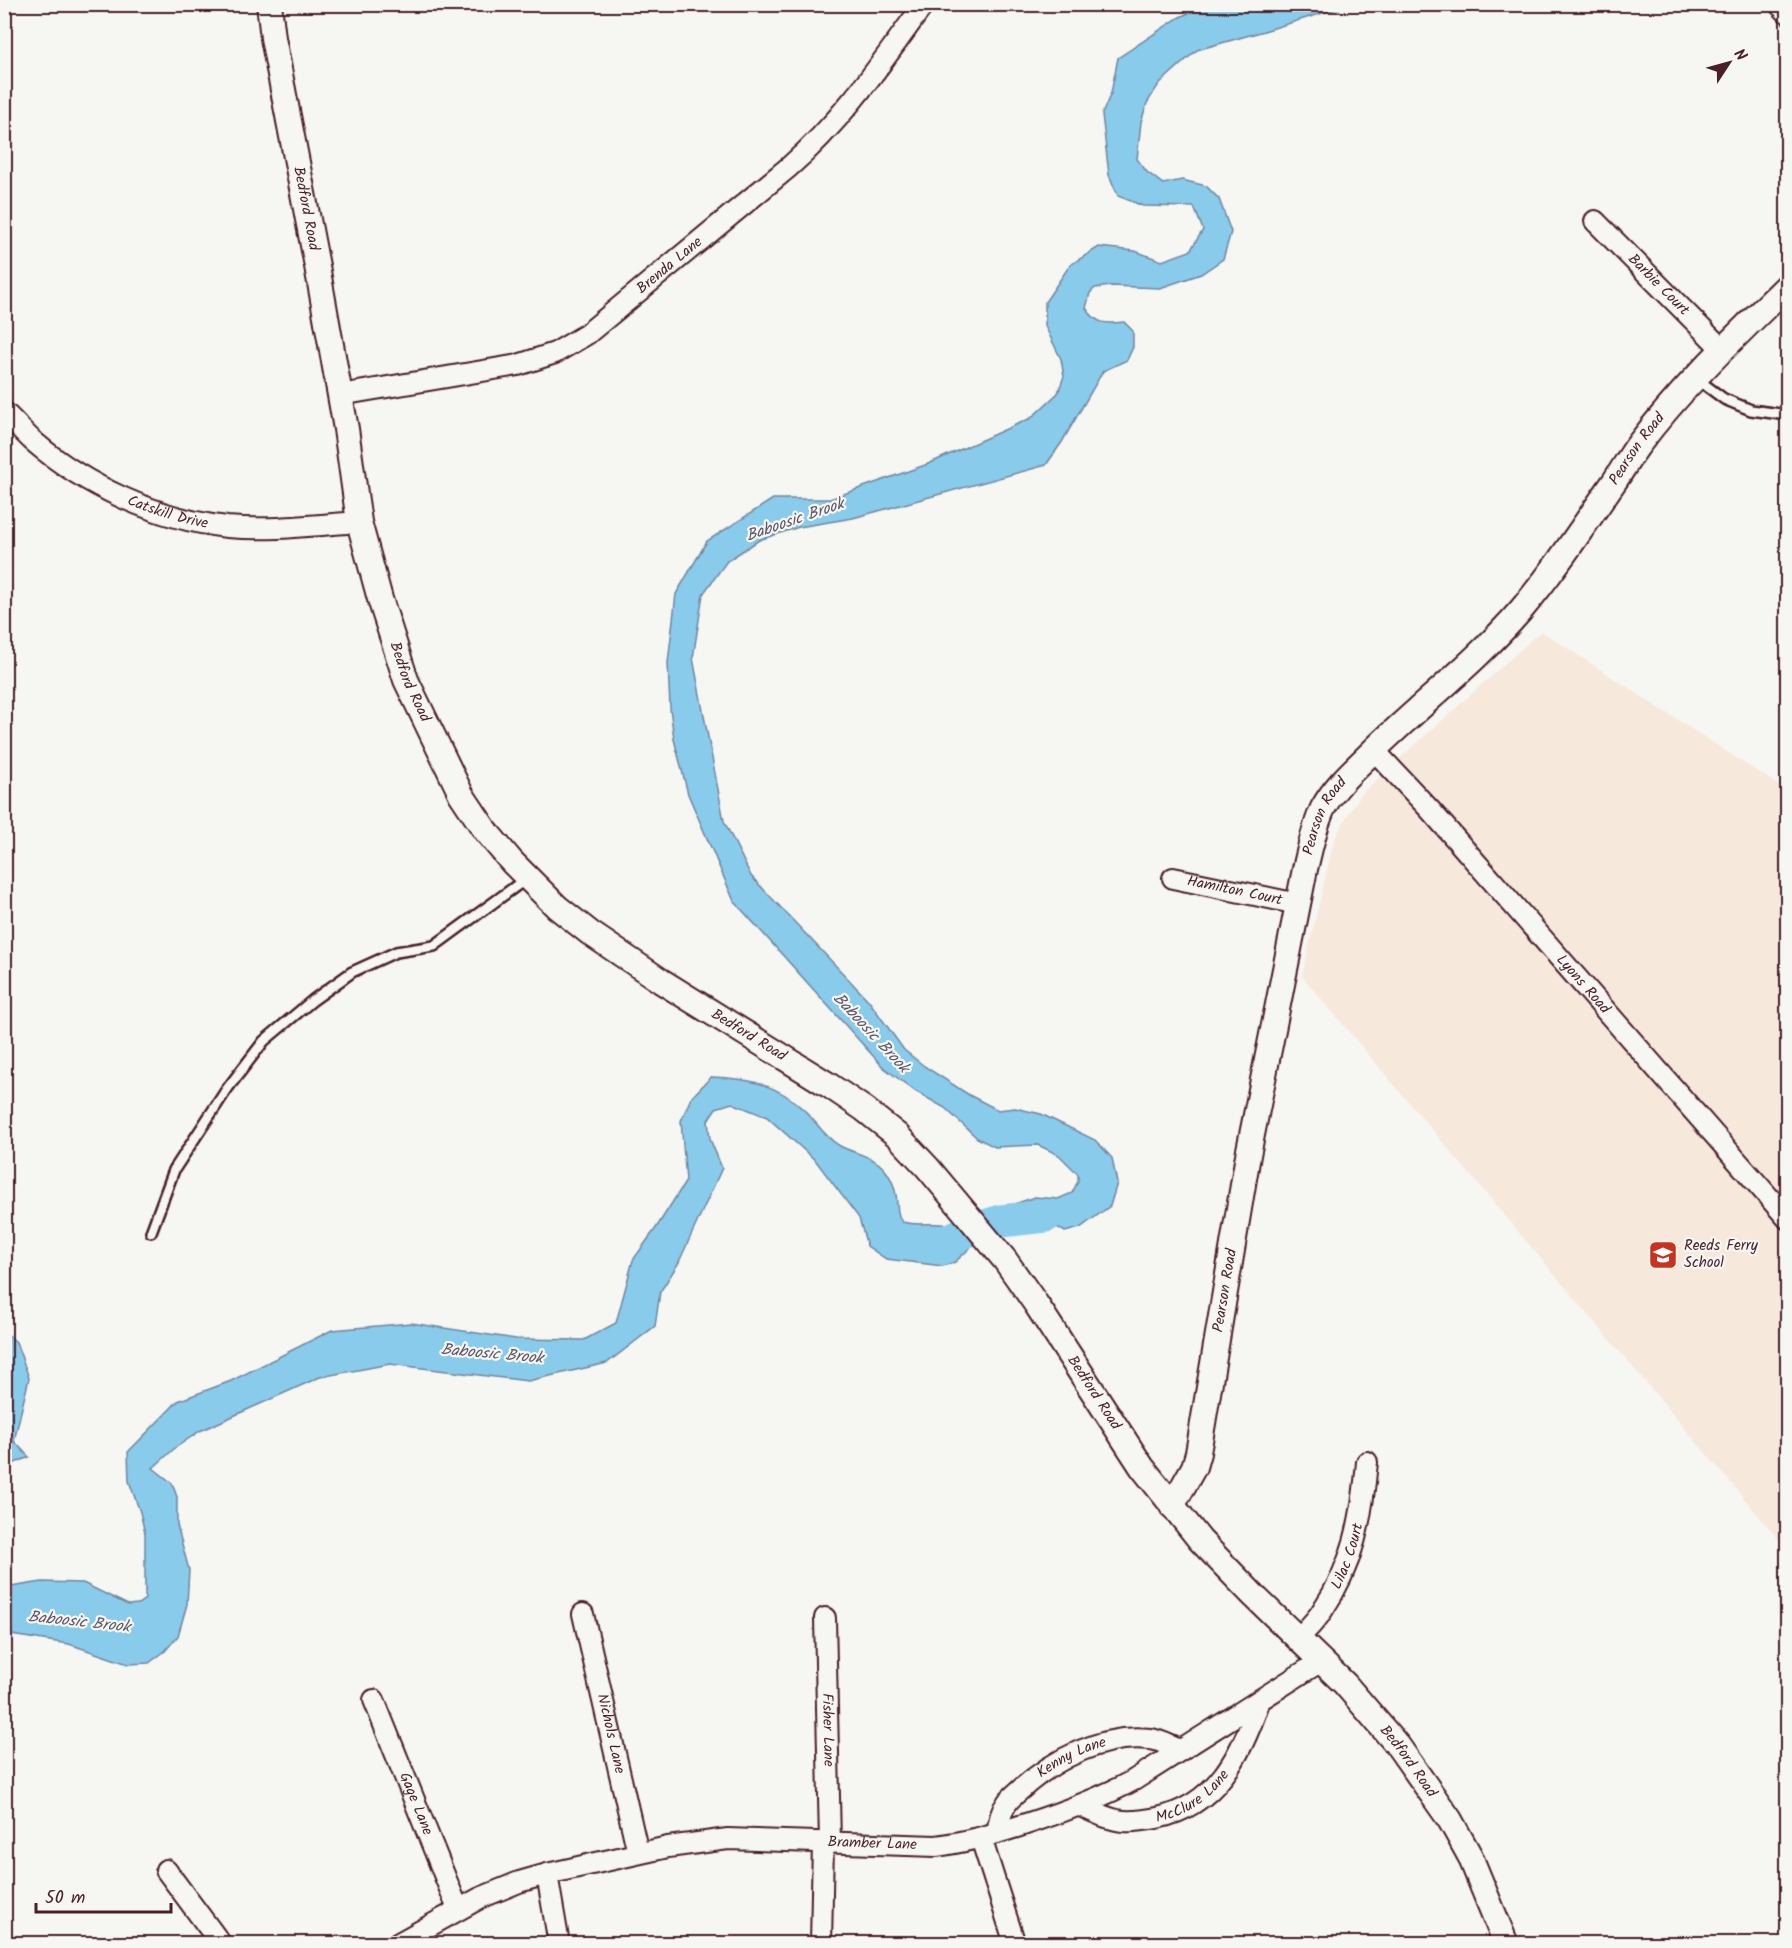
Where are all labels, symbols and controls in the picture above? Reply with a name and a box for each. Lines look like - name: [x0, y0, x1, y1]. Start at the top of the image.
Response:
- north arrow: [1699, 33, 1759, 93]
- text: N: [1727, 44, 1753, 67]
- street label: Bedford Road: [286, 165, 326, 253]
- street label: Brenda Lane: [631, 231, 708, 300]
- street label: Barbie Court: [1622, 248, 1695, 322]
- street label: Pearson Road: [1603, 407, 1672, 490]
- street label: Catskill Drive: [123, 489, 210, 536]
- water label: Baboosic Brook: [743, 491, 850, 548]
- street label: Bedford Road: [383, 639, 437, 727]
- street label: Pearson Road: [1297, 771, 1353, 858]
- street label: Hamilton Court: [1185, 869, 1285, 912]
- street label: Lyons Road: [1550, 949, 1616, 1020]
- water label: Baboosic Brook: [827, 987, 917, 1081]
- street label: Bedford Road: [706, 1003, 791, 1068]
- place label: Reeds Ferry School: [1684, 1234, 1759, 1275]
- school or university icon: Reeds Ferry School: [1647, 1239, 1679, 1271]
- street label: Pearson Road: [1206, 1247, 1244, 1334]
- water label: Baboosic Brook: [440, 1337, 546, 1371]
- street label: Bedford Road: [1061, 1351, 1127, 1435]
- street label: Lilac Court: [1325, 1521, 1370, 1594]
- water label: Baboosic Brook: [27, 1604, 134, 1640]
- street label: Nichols Lane: [590, 1692, 631, 1776]
- street label: Fisher Lane: [815, 1693, 840, 1767]
- street label: Bedford Road: [1373, 1720, 1443, 1803]
- street label: Kenny Lane: [1032, 1730, 1109, 1784]
- street label: McClure Lane: [1153, 1764, 1236, 1830]
- street label: Gage Lane: [392, 1769, 439, 1839]
- street label: Bramber Lane: [827, 1830, 917, 1857]
- scale bar: [36, 1876, 171, 1914]
- text: 50 m: [45, 1884, 85, 1913]

